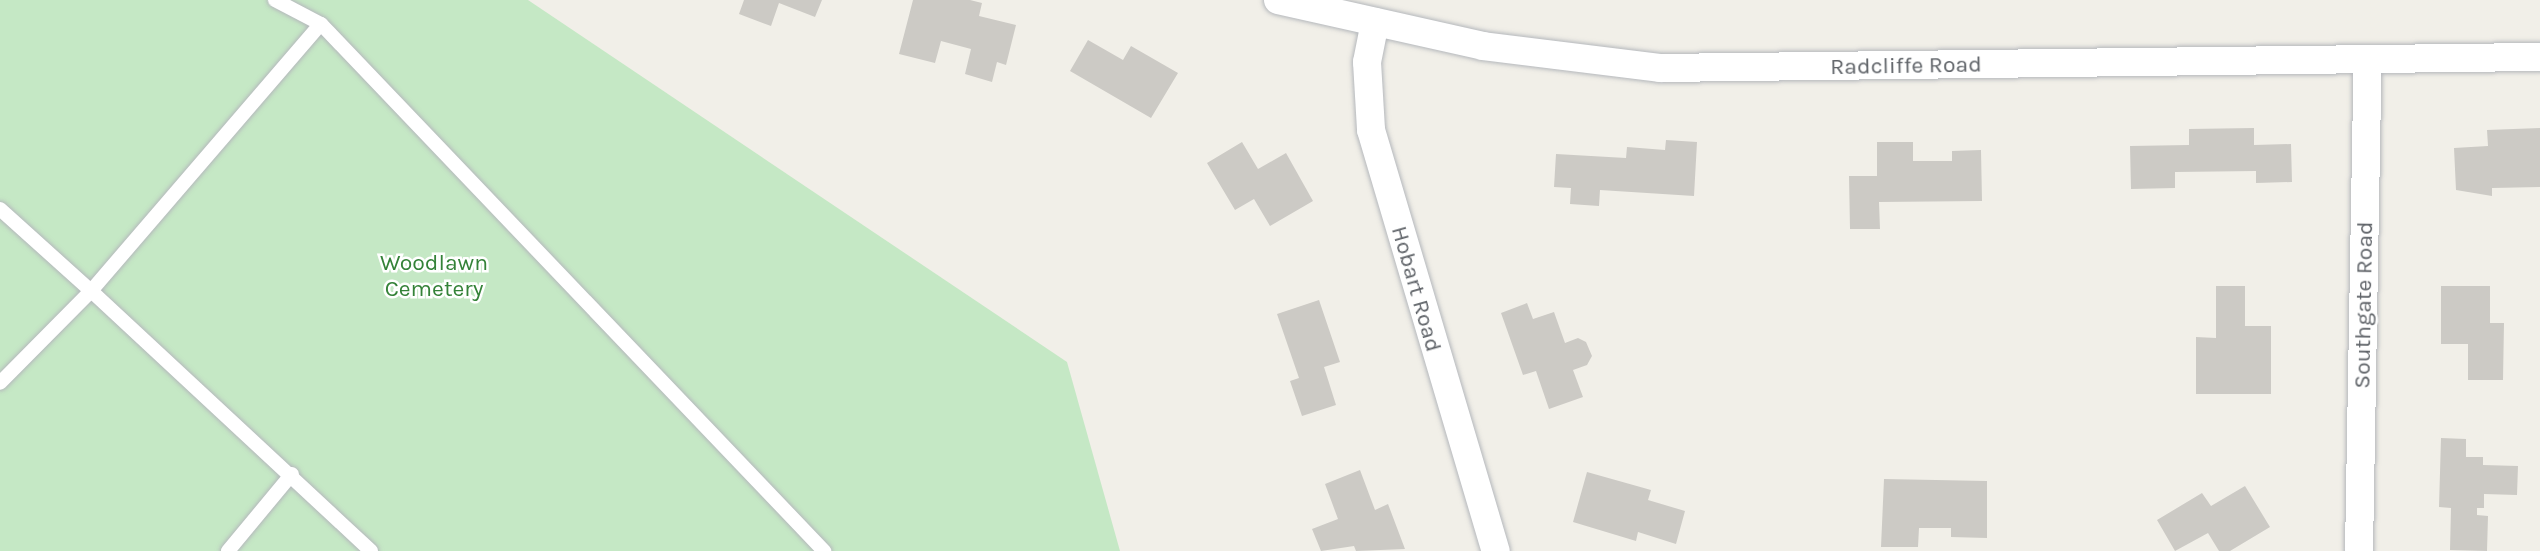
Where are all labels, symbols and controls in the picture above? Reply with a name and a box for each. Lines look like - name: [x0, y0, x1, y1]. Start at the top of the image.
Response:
- street label: Radcliffe Road: [1830, 51, 1982, 81]
- street label: Southgate Road: [2349, 221, 2379, 389]
- street label: Hobart Road: [1385, 223, 1447, 355]
- park label: Woodlawn Cemetery: [380, 249, 488, 303]

